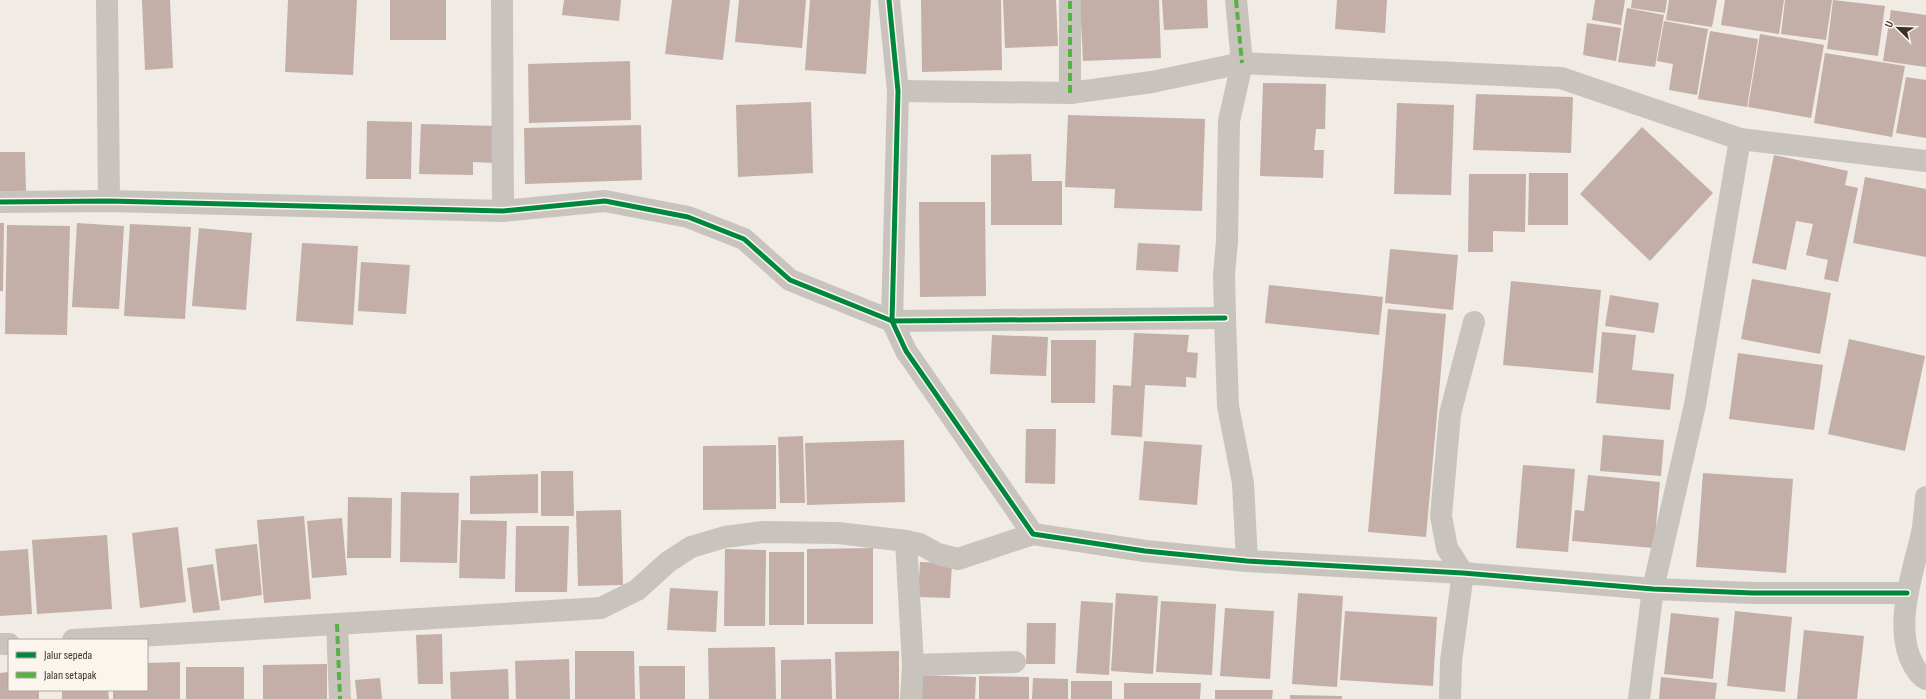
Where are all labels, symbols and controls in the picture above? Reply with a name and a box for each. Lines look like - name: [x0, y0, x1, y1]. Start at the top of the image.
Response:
- north arrow: [1878, 8, 1918, 48]
- text: U: [1882, 19, 1896, 29]
- legend: [8, 639, 148, 691]
- text: Jalur sepeda: [43, 648, 93, 663]
- text: Jalan setapak: [43, 668, 97, 683]

